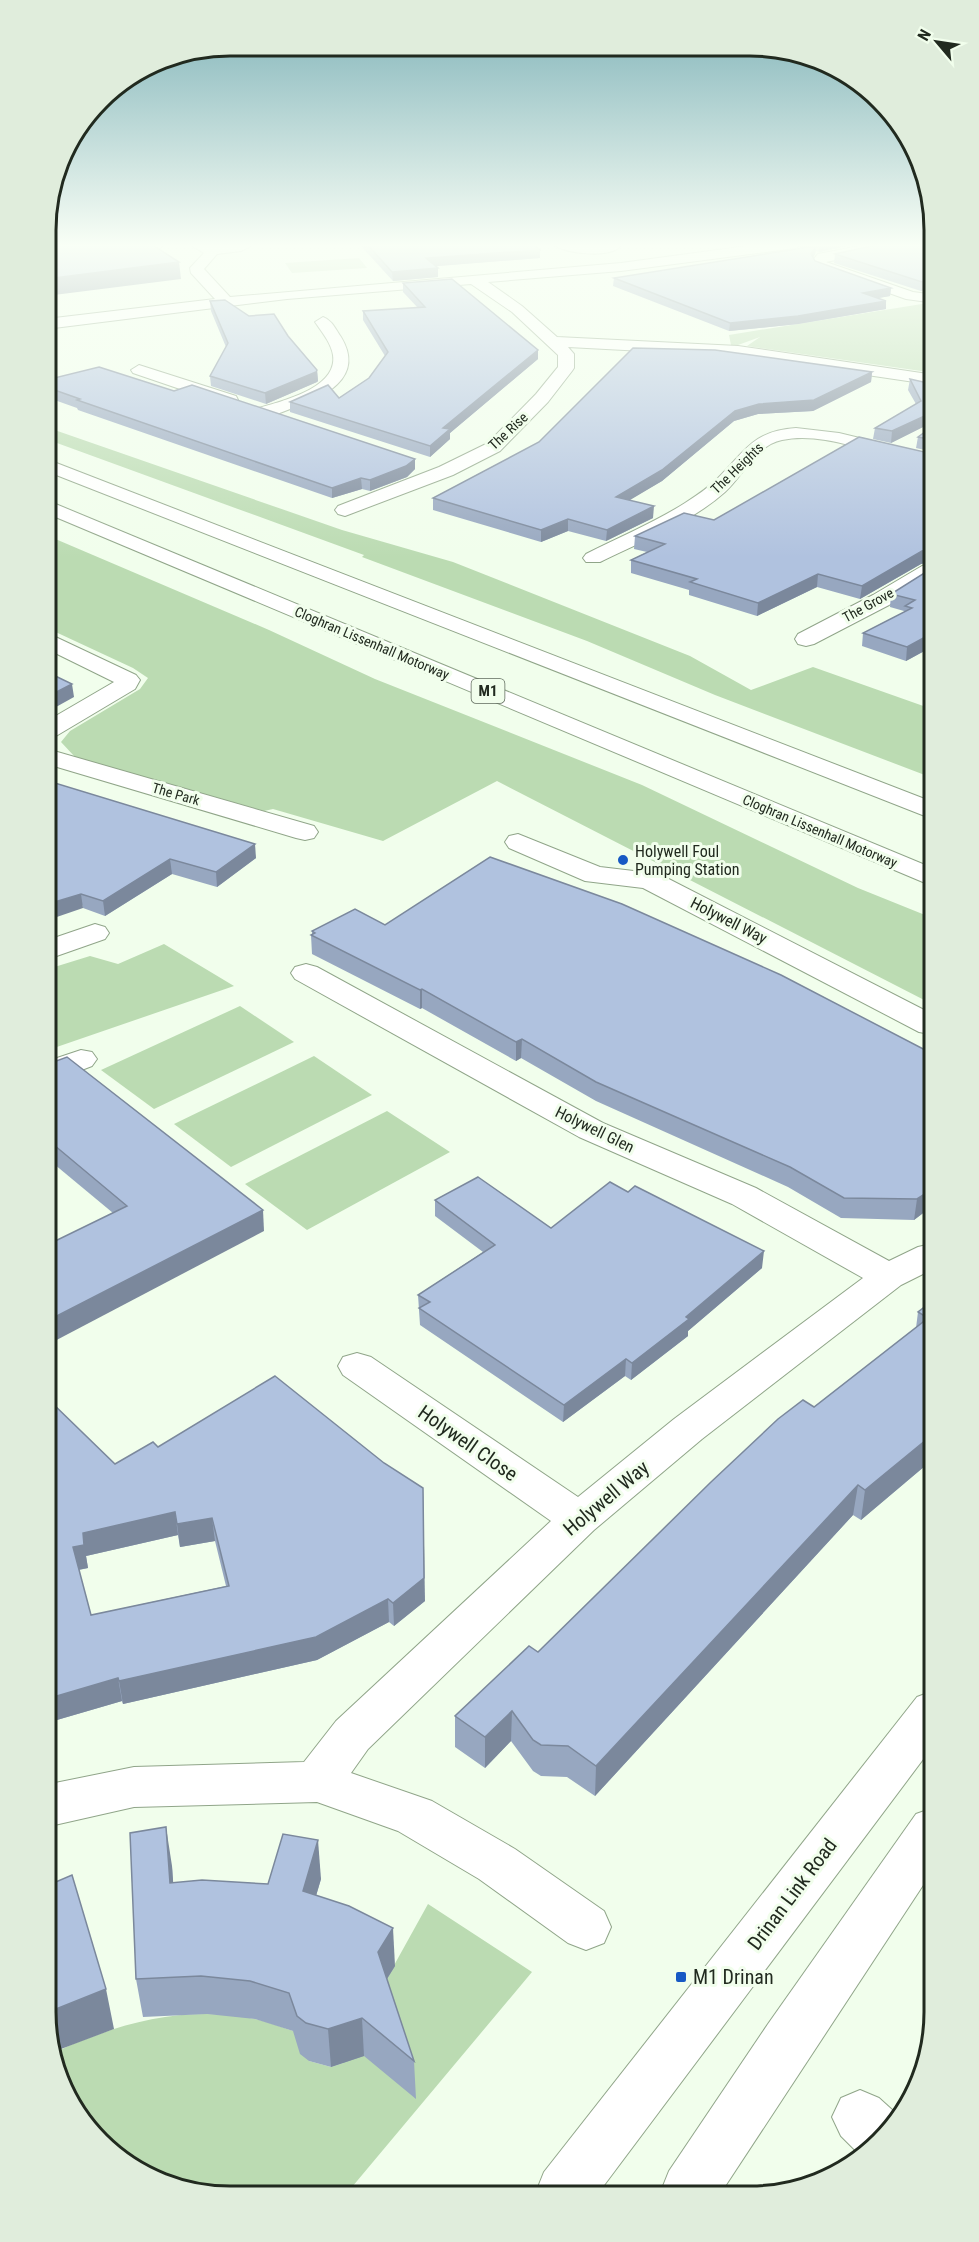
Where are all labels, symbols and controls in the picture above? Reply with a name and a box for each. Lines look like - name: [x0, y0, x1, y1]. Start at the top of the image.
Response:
- north arrow: [907, 12, 967, 72]
- text: N: [914, 26, 935, 44]
- street label: The Rise: [485, 409, 531, 453]
- street label: The Heights: [708, 439, 766, 497]
- street label: The Grove: [840, 584, 897, 625]
- street label: Cloghran Lissenhall Motorway: [292, 603, 452, 683]
- road number: M1: [472, 679, 504, 703]
- street label: The Park: [150, 780, 202, 809]
- street label: Cloghran Lissenhall Motorway: [740, 791, 900, 871]
- place label: Holywell Foul Pumping Station: [635, 842, 739, 879]
- marker: Holywell Foul Pumping Station: [616, 853, 630, 867]
- street label: Holywell Way: [687, 893, 771, 948]
- street label: Holywell Glen: [552, 1102, 637, 1157]
- street label: Holywell Close: [414, 1400, 522, 1486]
- street label: Holywell Way: [558, 1455, 654, 1541]
- street label: Drinan Link Road: [742, 1834, 842, 1954]
- place label: M1 Drinan: [693, 1965, 774, 1989]
- marker: M1 Drinan: [674, 1970, 688, 1984]

